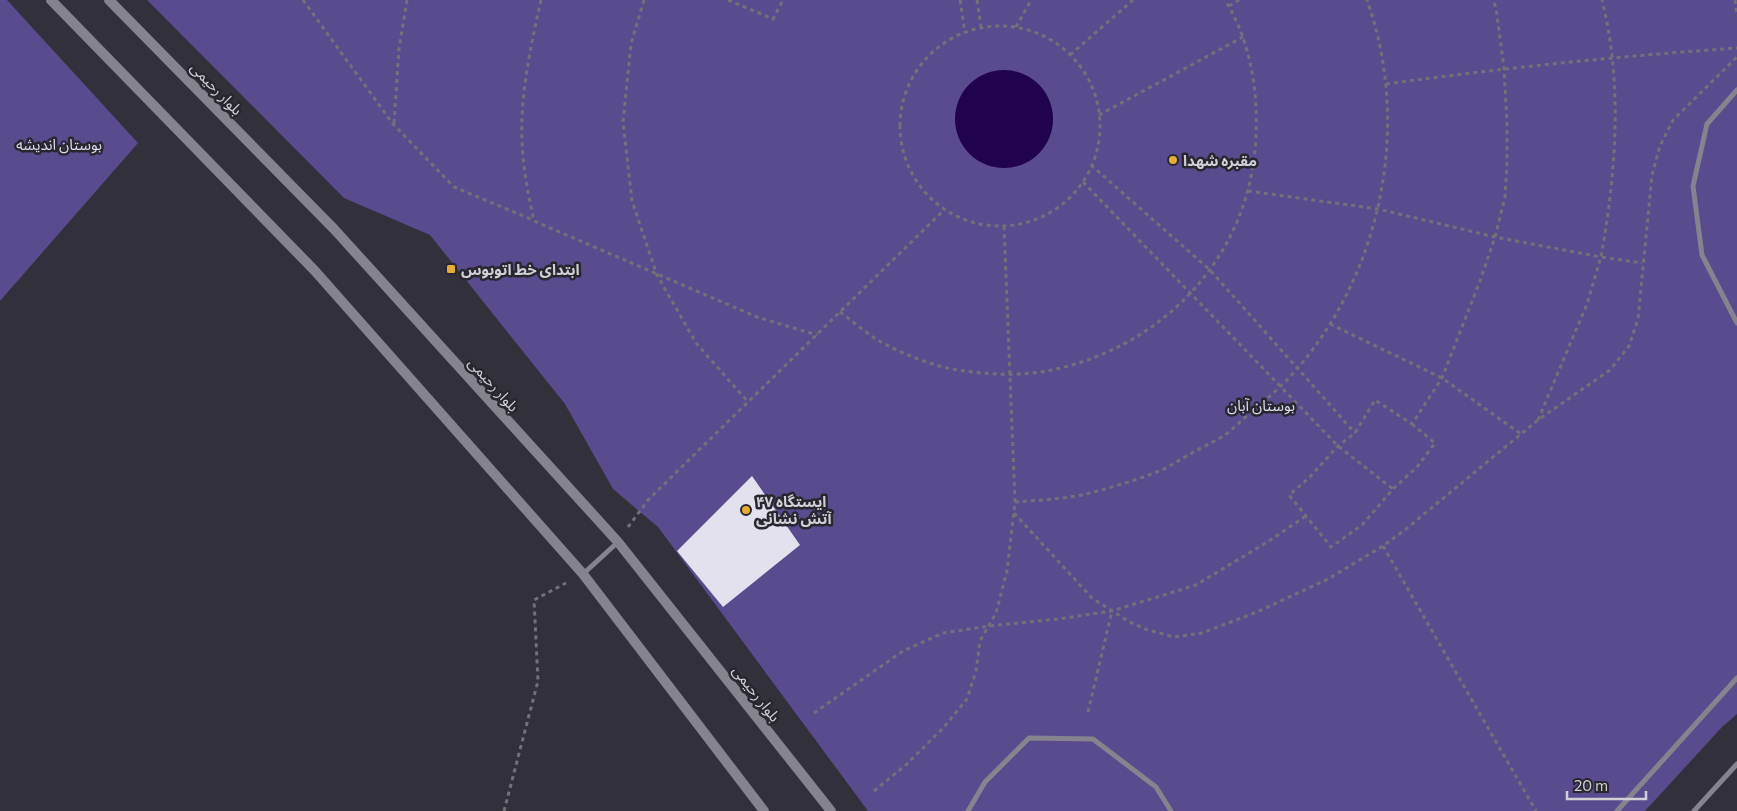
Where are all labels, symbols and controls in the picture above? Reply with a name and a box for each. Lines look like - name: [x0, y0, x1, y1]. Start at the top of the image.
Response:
- street label: بلوار رحیمی: [187, 58, 247, 119]
- park label: بوستان اندیشه: [16, 135, 102, 154]
- place label: مقبره شهدا: [1183, 151, 1257, 170]
- marker: مقبره شهدا: [1167, 154, 1179, 166]
- place label: ابتدای خط اتوبوس: [461, 260, 580, 279]
- marker: ابتدای خط اتوبوس: [445, 263, 457, 275]
- street label: بلوار رحیمی: [464, 353, 523, 415]
- park label: بوستان آبان: [1227, 396, 1295, 415]
- place label: ایستگاه ۴۷ آتش نشانی: [756, 492, 833, 528]
- marker: ایستگاه ۴۷ آتش نشانی: [740, 504, 752, 516]
- street label: بلوار رحیمی: [729, 661, 785, 725]
- scale bar: [1567, 768, 1646, 800]
- text: 20 m: [1574, 776, 1608, 794]

